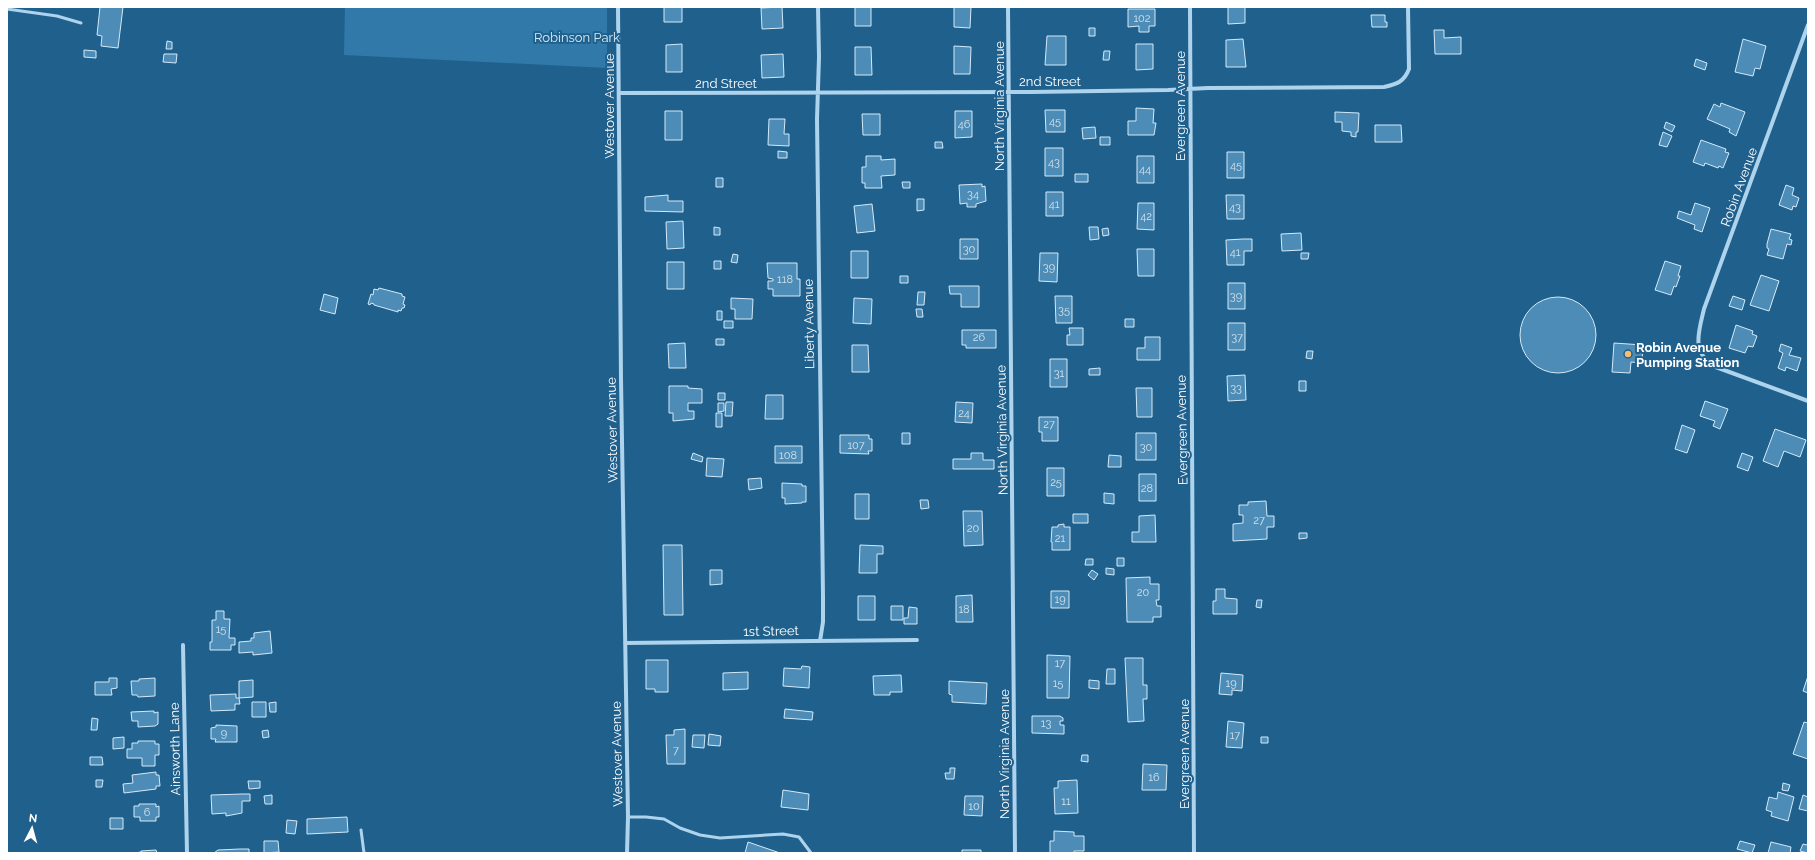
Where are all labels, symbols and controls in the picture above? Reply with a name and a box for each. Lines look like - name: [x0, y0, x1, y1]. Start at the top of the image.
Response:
- house number: 102: [1133, 12, 1151, 25]
- park label: Robinson Park: [534, 30, 620, 45]
- street label: North Virginia Avenue: [992, 41, 1007, 171]
- street label: Evergreen Avenue: [1173, 51, 1188, 161]
- street label: Westover Avenue: [602, 53, 617, 159]
- street label: 2nd Street: [1019, 74, 1082, 89]
- street label: 2nd Street: [695, 76, 758, 91]
- house number: 45: [1049, 115, 1061, 128]
- house number: 46: [958, 118, 971, 131]
- street label: Robin Avenue: [1718, 145, 1760, 229]
- house number: 43: [1048, 156, 1060, 169]
- house number: 45: [1230, 159, 1242, 172]
- house number: 44: [1139, 163, 1151, 176]
- house number: 34: [967, 188, 979, 201]
- house number: 41: [1049, 198, 1060, 211]
- house number: 43: [1229, 201, 1241, 214]
- house number: 42: [1140, 210, 1152, 223]
- house number: 30: [963, 243, 976, 256]
- house number: 41: [1230, 246, 1241, 259]
- house number: 39: [1043, 261, 1055, 274]
- house number: 118: [777, 273, 793, 286]
- street label: Liberty Avenue: [801, 278, 817, 369]
- house number: 39: [1230, 290, 1242, 303]
- house number: 35: [1058, 304, 1070, 317]
- house number: 26: [973, 331, 986, 344]
- house number: 37: [1231, 331, 1243, 344]
- place label: Robin Avenue Pumping Station: [1636, 340, 1739, 370]
- marker: Robin Avenue Pumping Station: [1623, 349, 1633, 359]
- street label: North Virginia Avenue: [993, 365, 1011, 495]
- house number: 31: [1054, 367, 1065, 380]
- street label: Evergreen Avenue: [1174, 374, 1190, 485]
- street label: Westover Avenue: [604, 377, 620, 483]
- house number: 33: [1230, 382, 1242, 395]
- house number: 24: [958, 407, 970, 420]
- house number: 27: [1043, 418, 1055, 431]
- house number: 107: [847, 439, 865, 452]
- house number: 30: [1140, 441, 1153, 454]
- house number: 108: [779, 449, 797, 462]
- house number: 25: [1050, 476, 1062, 489]
- house number: 28: [1141, 482, 1153, 495]
- house number: 27: [1253, 514, 1265, 527]
- house number: 20: [967, 522, 979, 535]
- house number: 21: [1055, 532, 1066, 545]
- house number: 20: [1137, 586, 1149, 599]
- house number: 19: [1054, 593, 1066, 606]
- house number: 18: [958, 603, 970, 616]
- house number: 15: [216, 623, 226, 636]
- street label: 1st Street: [743, 623, 800, 639]
- house number: 17: [1055, 657, 1065, 670]
- house number: 15: [1053, 677, 1063, 690]
- house number: 19: [1225, 677, 1237, 690]
- street label: North Virginia Avenue: [997, 689, 1012, 819]
- street label: Evergreen Avenue: [1177, 699, 1192, 809]
- street label: Westover Avenue: [609, 701, 625, 807]
- street label: Ainsworth Lane: [167, 702, 183, 796]
- house number: 13: [1041, 717, 1051, 730]
- house number: 9: [221, 727, 227, 740]
- house number: 17: [1230, 729, 1240, 742]
- house number: 7: [673, 744, 679, 757]
- house number: 16: [1148, 771, 1160, 784]
- house number: 11: [1061, 795, 1071, 808]
- house number: 10: [968, 800, 980, 813]
- house number: 6: [144, 806, 151, 819]
- north arrow: [12, 808, 52, 848]
- text: N: [28, 812, 38, 825]

